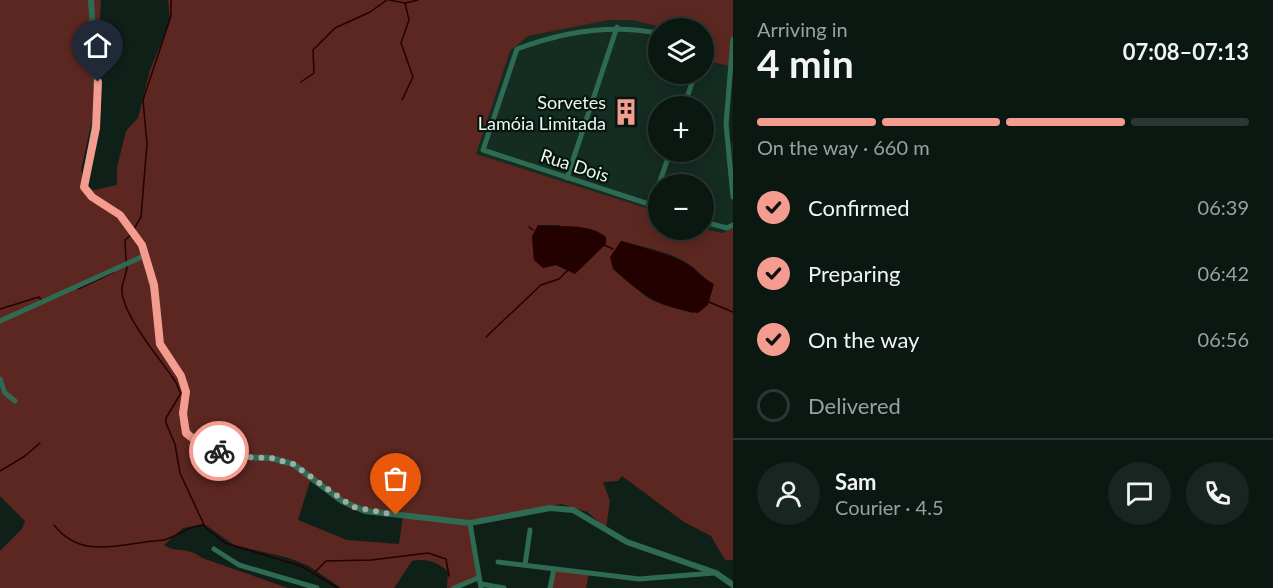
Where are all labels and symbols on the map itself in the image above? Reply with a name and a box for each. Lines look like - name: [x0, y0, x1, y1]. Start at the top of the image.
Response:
- pin: [72, 20, 123, 82]
- place label: Sorvetes Lamóia Limitada: [478, 91, 606, 134]
- building icon: Sorvetes Lamóia Limitada: [611, 97, 641, 127]
- street label: Rua Dois: [538, 144, 612, 186]
- courier: [189, 421, 249, 481]
- pin: [370, 453, 421, 515]

